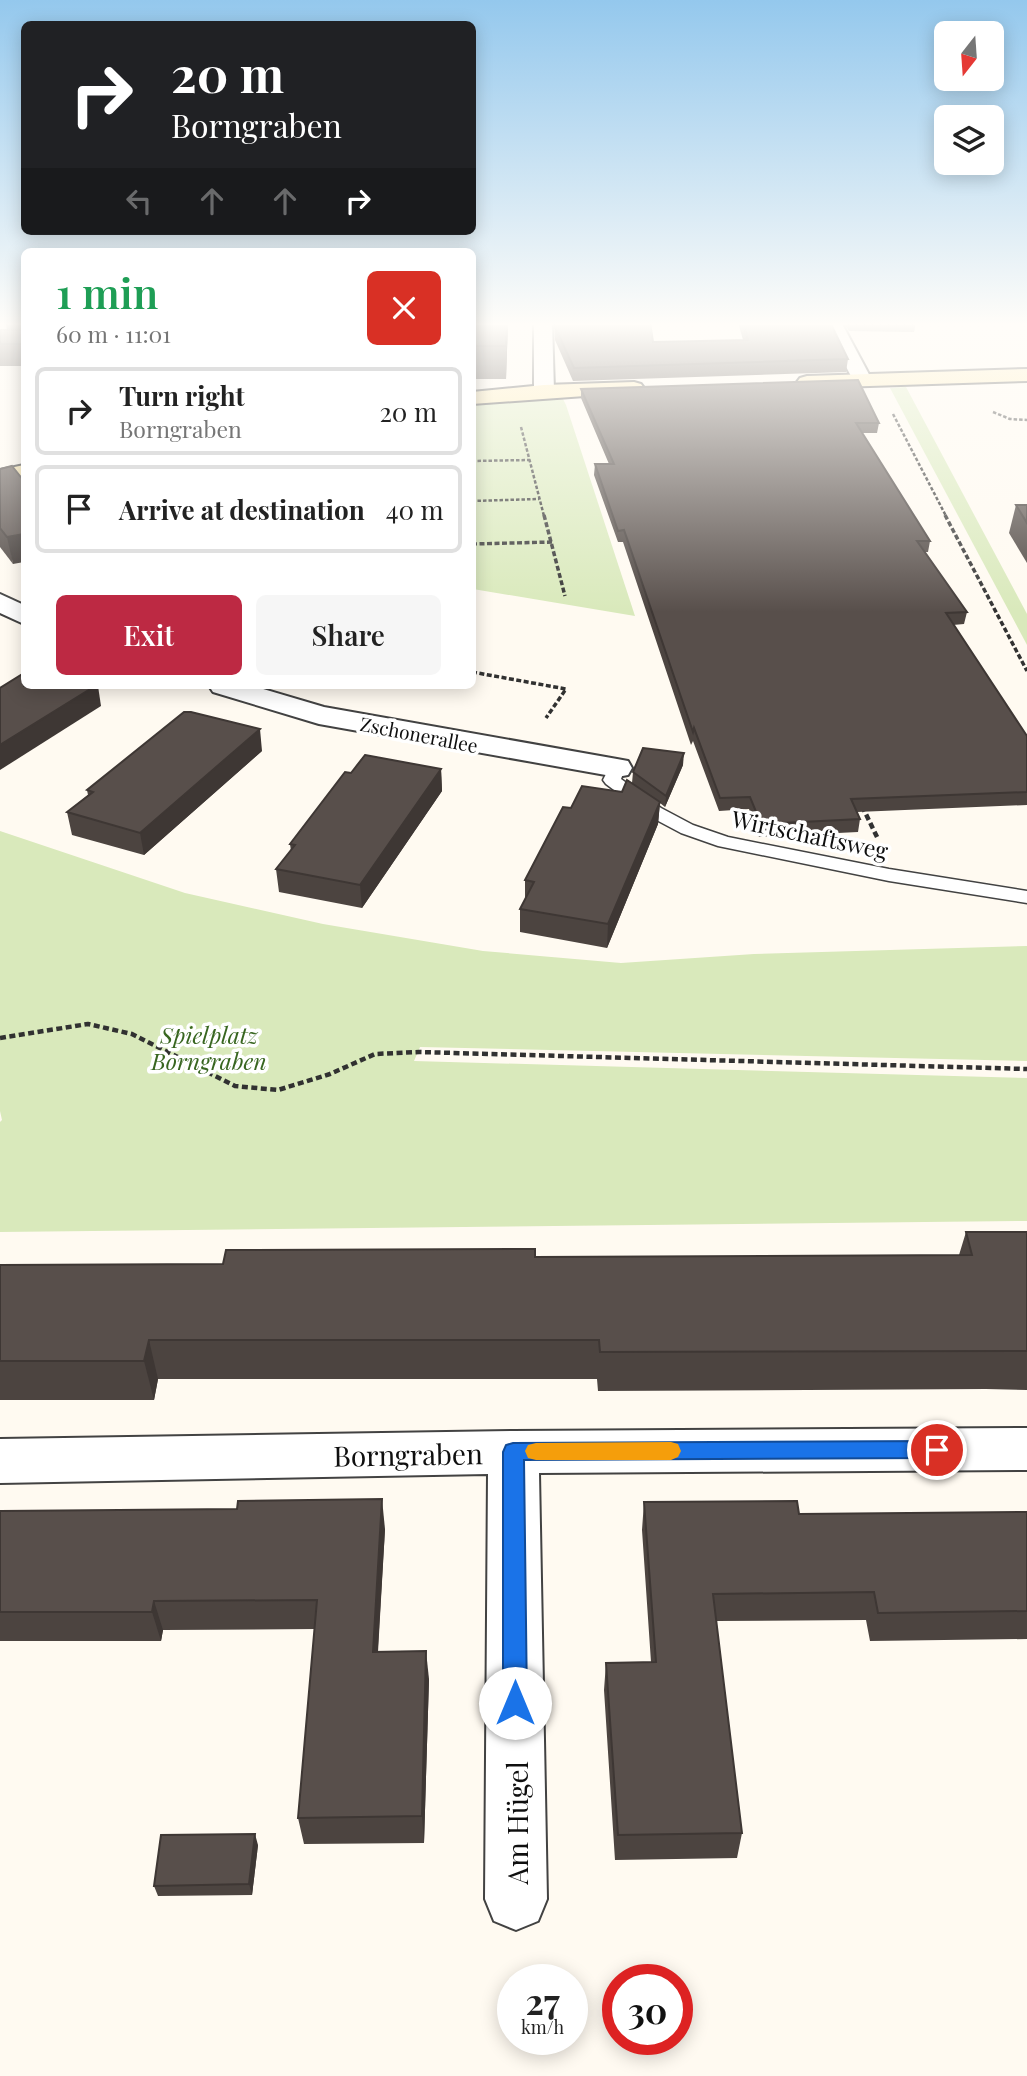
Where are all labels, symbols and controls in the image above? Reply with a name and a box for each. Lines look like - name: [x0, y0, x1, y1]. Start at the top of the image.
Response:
- north arrow: [934, 21, 1004, 91]
- map controls: [934, 21, 1004, 175]
- text: 20 m: [171, 40, 284, 105]
- icon: right: [56, 49, 147, 140]
- text: Borngraben: [171, 103, 342, 146]
- button: layers: [934, 105, 1004, 175]
- icon: left: [120, 182, 158, 220]
- icon: ahead: [193, 182, 231, 220]
- icon: ahead: [266, 182, 304, 220]
- icon: right: [339, 182, 377, 220]
- text: 1 min: [56, 264, 158, 320]
- button: close: [367, 271, 441, 345]
- text: 60 m · 11:01: [56, 318, 171, 349]
- text: Turn right: [119, 378, 245, 413]
- icon: right: [60, 392, 98, 430]
- text: 20 m: [379, 394, 437, 429]
- text: Borngraben: [119, 413, 242, 444]
- icon: arrive: [60, 490, 98, 528]
- text: Arrive at destination: [119, 492, 365, 527]
- text: 40 m: [386, 492, 444, 527]
- button: Exit: [56, 595, 242, 675]
- button: Share: [256, 595, 441, 675]
- street label: Zschonerallee: [358, 710, 480, 758]
- street label: Wirtschaftsweg: [728, 802, 891, 866]
- park label: Spielplatz Borngraben: [150, 1019, 267, 1076]
- pin: [907, 1420, 967, 1480]
- icon: arrive: [918, 1431, 956, 1469]
- street label: Borngraben: [333, 1434, 483, 1474]
- position arrow: [478, 1666, 552, 1740]
- street label: Am Hügel: [498, 1761, 535, 1886]
- speed limit sign: 30: [602, 1964, 693, 2055]
- text: 27: [525, 1977, 560, 2024]
- text: km/h: [521, 2015, 564, 2039]

